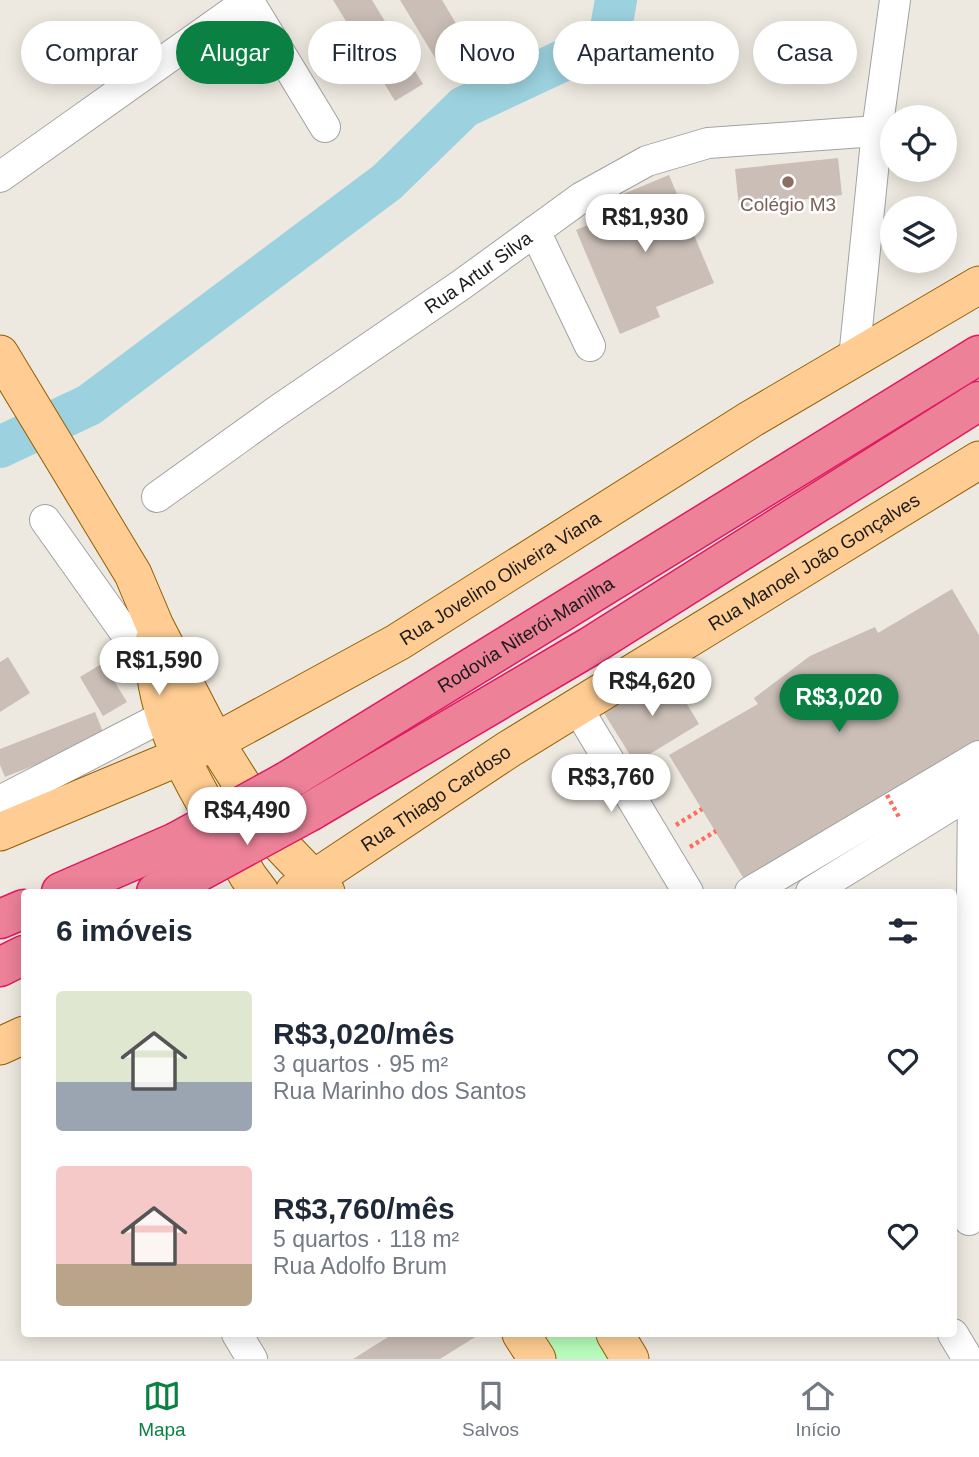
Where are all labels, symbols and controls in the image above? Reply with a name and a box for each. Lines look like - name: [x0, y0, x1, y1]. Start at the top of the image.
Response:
- chip: Comprar: [21, 21, 162, 84]
- chip: Alugar: [176, 21, 294, 84]
- chip: Filtros: [308, 21, 421, 84]
- chip: Novo: [435, 21, 539, 84]
- chip: Apartamento: [553, 21, 739, 84]
- chip: Casa: [753, 21, 857, 84]
- map controls: [880, 105, 957, 273]
- button: locate: [880, 105, 957, 182]
- marker: Colégio M3: [780, 174, 796, 190]
- pin: R$1,930: [580, 194, 710, 254]
- place label: Colégio M3: [740, 194, 836, 215]
- button: layers: [880, 196, 957, 273]
- text: R$1,930: [602, 204, 688, 230]
- street label: Rua Artur Silva: [420, 226, 536, 317]
- street label: Rua Manoel João Gonçalves: [704, 489, 923, 634]
- street label: Rua Jovelino Oliveira Viana: [396, 506, 604, 649]
- street label: Rodovia Niterói-Manilha: [434, 572, 618, 696]
- pin: R$1,590: [94, 638, 224, 697]
- text: R$1,590: [116, 647, 202, 673]
- pin: R$4,620: [587, 658, 717, 718]
- text: R$4,620: [609, 668, 695, 694]
- pin: R$3,020: [774, 674, 904, 734]
- text: R$3,020: [796, 684, 882, 710]
- street label: Rua Thiago Cardoso: [357, 741, 514, 855]
- pin: R$3,760: [546, 754, 676, 814]
- text: R$3,760: [568, 764, 654, 790]
- pin: R$4,490: [182, 788, 312, 847]
- text: R$4,490: [204, 797, 290, 823]
- icon: filters: [884, 912, 922, 950]
- text: 6 imóveis: [56, 914, 193, 947]
- text: R$3,020/mês: [273, 1017, 455, 1050]
- icon: home: [112, 1019, 196, 1103]
- icon: heart: [884, 1042, 922, 1080]
- text: 3 quartos · 95 m²: [273, 1051, 448, 1077]
- text: Rua Marinho dos Santos: [273, 1078, 526, 1104]
- text: R$3,760/mês: [273, 1192, 455, 1225]
- icon: home: [112, 1194, 196, 1278]
- icon: heart: [884, 1217, 922, 1255]
- text: 5 quartos · 118 m²: [273, 1226, 459, 1252]
- text: Rua Adolfo Brum: [273, 1253, 447, 1279]
- tab: Mapa: [138, 1377, 186, 1441]
- tab: Salvos: [462, 1377, 519, 1441]
- tab: Início: [795, 1377, 841, 1441]

